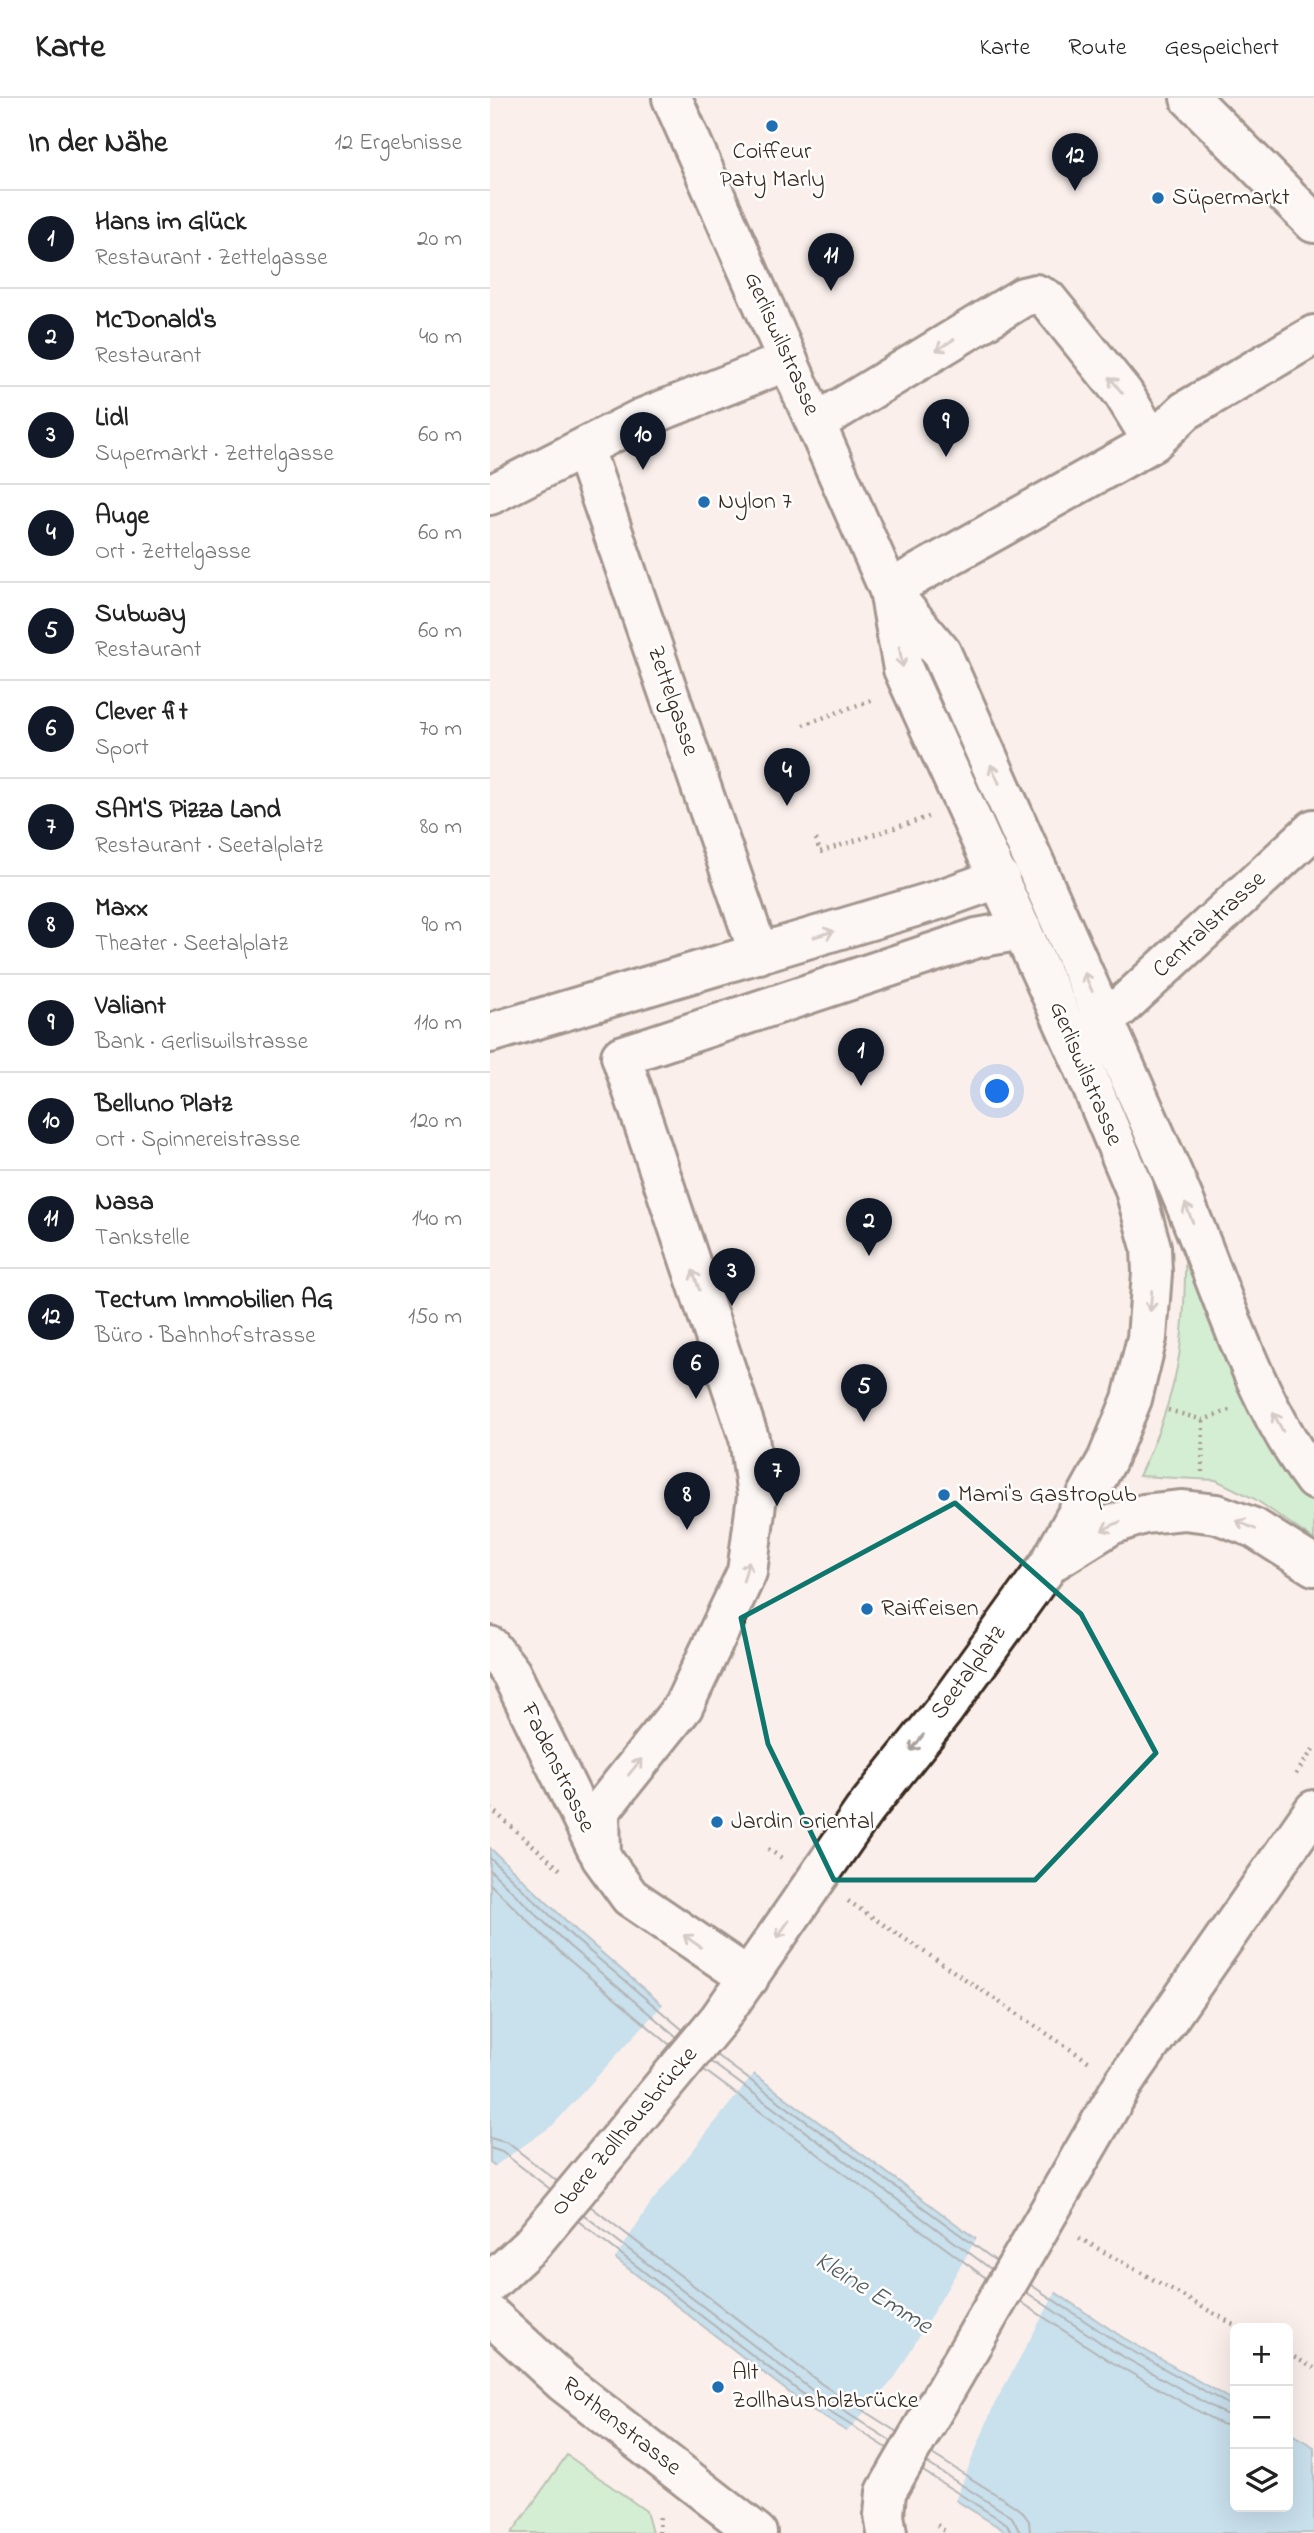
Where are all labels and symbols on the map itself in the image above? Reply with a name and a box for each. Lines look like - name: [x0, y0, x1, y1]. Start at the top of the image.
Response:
- marker: Coiffeur Paty Marly: [764, 118, 780, 134]
- pin: 12: [1052, 133, 1098, 191]
- place label: Coiffeur Paty Marly: [719, 135, 825, 199]
- place label: Süpermarkt: [1172, 181, 1290, 216]
- marker: Süpermarkt: [1150, 190, 1166, 206]
- pin: 11: [808, 233, 854, 291]
- street label: Gerliswilstrasse: [734, 267, 828, 422]
- one-way arrow: [935, 339, 955, 353]
- one-way arrow: [1108, 376, 1123, 394]
- pin: 9: [923, 399, 969, 457]
- pin: 10: [620, 412, 666, 470]
- place label: Nylon 7: [718, 485, 792, 521]
- marker: Nylon 7: [696, 494, 712, 510]
- street label: Zettelgasse: [637, 641, 707, 761]
- one-way arrow: [895, 645, 908, 668]
- pin: 4: [764, 748, 810, 806]
- one-way arrow: [988, 764, 1001, 785]
- street label: Centralstrasse: [1145, 863, 1275, 987]
- one-way arrow: [813, 927, 835, 940]
- one-way arrow: [1080, 972, 1093, 993]
- street label: Gerliswilstrasse: [1039, 996, 1131, 1152]
- pin: 1: [838, 1028, 884, 1086]
- your location: [980, 1074, 1014, 1108]
- pin: 2: [846, 1198, 892, 1256]
- one-way arrow: [1181, 1203, 1194, 1224]
- pin: 3: [709, 1248, 755, 1306]
- one-way arrow: [689, 1269, 702, 1291]
- one-way arrow: [1144, 1290, 1157, 1313]
- pin: 6: [673, 1341, 719, 1399]
- pin: 5: [841, 1364, 887, 1422]
- one-way arrow: [1271, 1412, 1284, 1433]
- pin: 7: [754, 1448, 800, 1506]
- pin: 8: [664, 1472, 710, 1530]
- place label: Mami's Gastropub: [958, 1478, 1137, 1513]
- marker: Mami's Gastropub: [936, 1487, 952, 1503]
- one-way arrow: [1236, 1518, 1257, 1531]
- one-way arrow: [1101, 1520, 1122, 1533]
- one-way arrow: [740, 1560, 753, 1582]
- place label: Raiffeisen: [881, 1592, 979, 1627]
- marker: Raiffeisen: [859, 1601, 875, 1617]
- street label: Seetalplatz: [923, 1618, 1016, 1728]
- street label: Fadenstrasse: [510, 1696, 604, 1839]
- one-way arrow: [910, 1734, 925, 1752]
- one-way arrow: [627, 1759, 643, 1777]
- place label: Jardin Oriental: [731, 1805, 874, 1840]
- marker: Jardin Oriental: [709, 1814, 725, 1830]
- one-way arrow: [776, 1919, 790, 1938]
- one-way arrow: [683, 1934, 702, 1948]
- street label: Obere Zollhausbrücke: [543, 2039, 707, 2225]
- water label: Kleine Emme: [807, 2243, 940, 2346]
- place label: Alt Zollhausholzbrücke: [732, 2356, 919, 2419]
- street label: Rothenstrasse: [554, 2369, 689, 2485]
- marker: Alt Zollhausholzbrücke: [710, 2379, 726, 2395]

